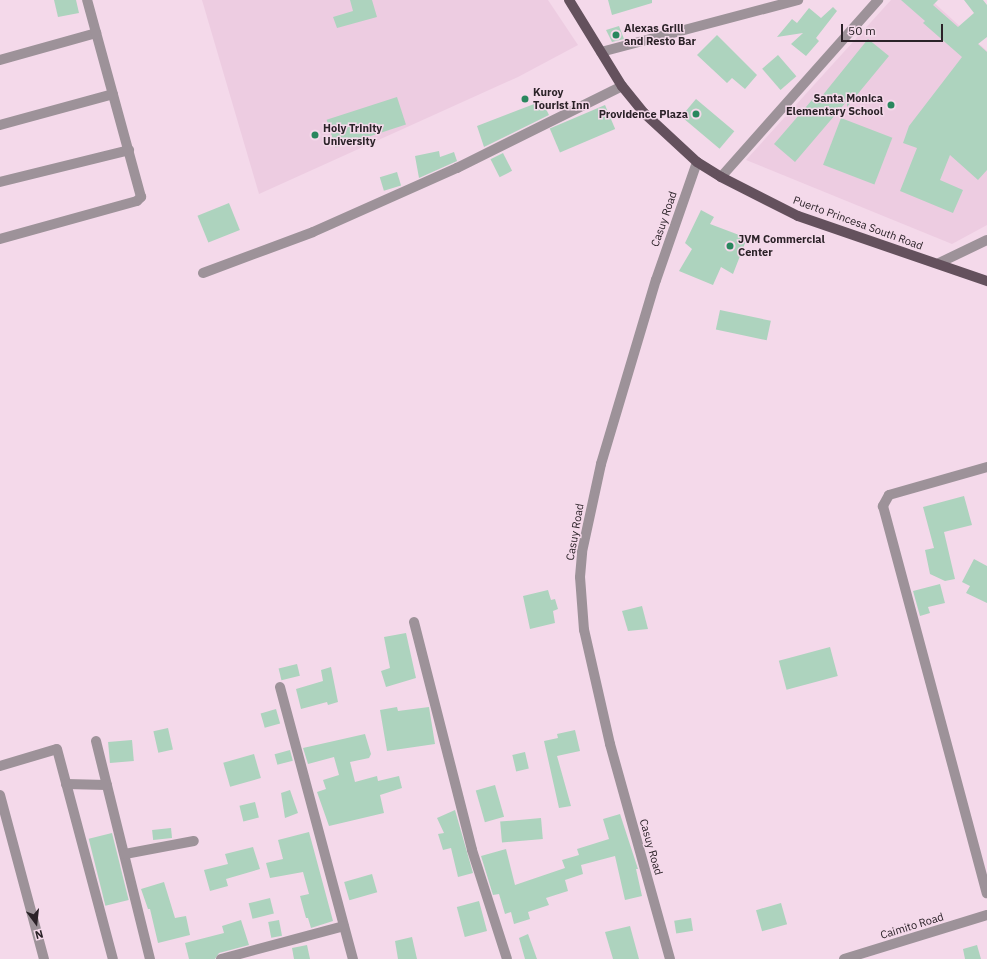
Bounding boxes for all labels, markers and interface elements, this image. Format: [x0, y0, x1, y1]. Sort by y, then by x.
scale bar [843, 16, 945, 42]
place label: Alexas Grill and Resto Bar [624, 22, 696, 48]
text: 50 m [848, 23, 876, 38]
marker: Alexas Grill and Resto Bar [611, 30, 621, 40]
place label: Kuroy Tourist Inn [533, 86, 589, 112]
place label: Santa Monica Elementary School [786, 92, 883, 118]
marker: Kuroy Tourist Inn [520, 94, 530, 104]
marker: Santa Monica Elementary School [886, 100, 896, 110]
place label: Providence Plaza [599, 107, 688, 121]
marker: Providence Plaza [691, 109, 701, 119]
place label: Holy Trinity University [323, 122, 382, 148]
marker: Holy Trinity University [310, 130, 320, 140]
street label: Casuy Road [648, 190, 680, 248]
street label: Puerto Princesa South Road [791, 193, 925, 253]
place label: JVM Commercial Center [738, 233, 825, 259]
marker: JVM Commercial Center [725, 241, 735, 251]
street label: Casuy Road [563, 502, 587, 562]
street label: Casuy Road [637, 817, 665, 877]
north arrow [16, 903, 56, 943]
street label: Caimito Road [879, 910, 945, 942]
text: N [33, 927, 45, 942]

